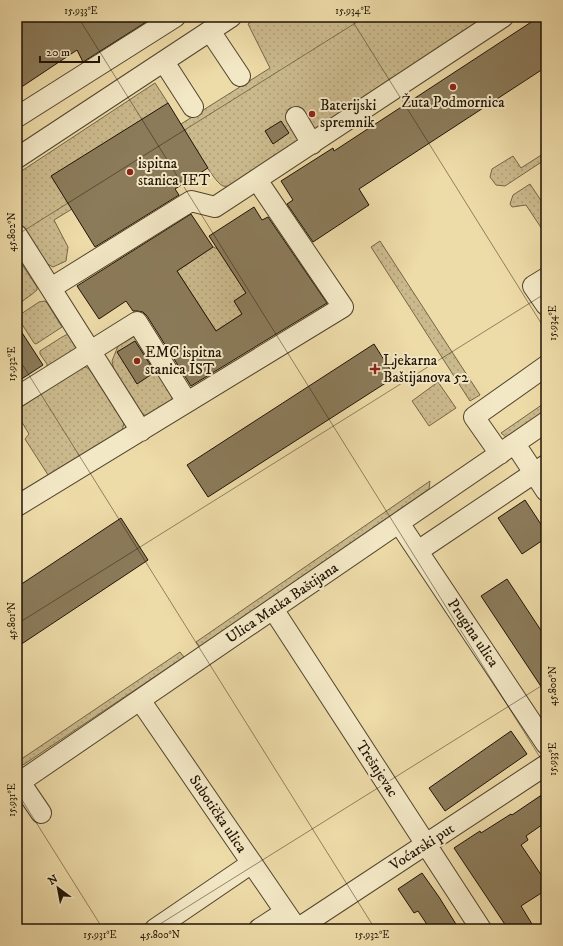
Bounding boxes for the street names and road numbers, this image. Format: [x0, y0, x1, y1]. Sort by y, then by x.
street label: Ulica Matka Baštijana [222, 558, 342, 648]
street label: Prugina ulica [443, 595, 503, 671]
street label: Trešnjevac [352, 737, 403, 801]
street label: Subotička ulica [185, 771, 251, 857]
street label: Voćarski put [385, 819, 458, 876]

